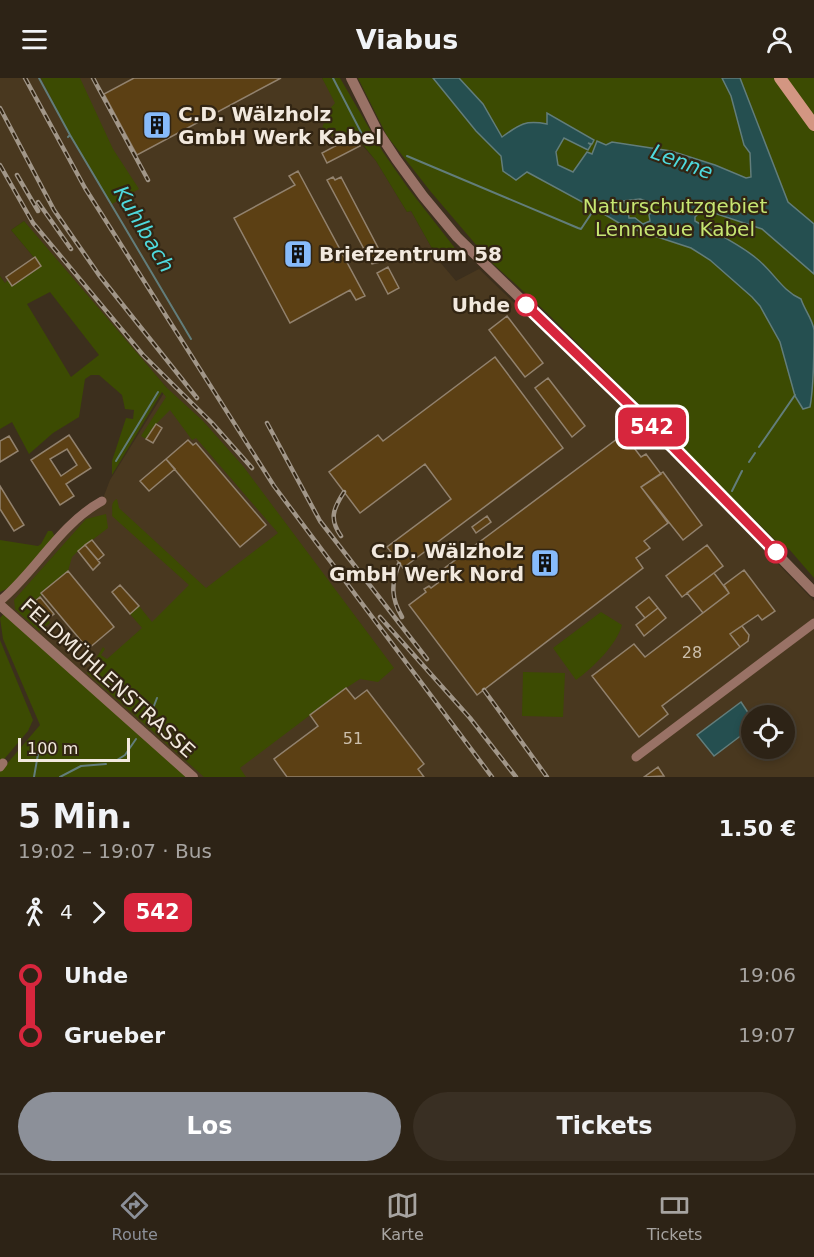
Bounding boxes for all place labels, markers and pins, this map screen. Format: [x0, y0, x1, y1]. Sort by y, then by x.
place label: C.D. Wälzholz GmbH Werk Kabel [178, 102, 382, 149]
building icon: C.D. Wälzholz GmbH Werk Kabel [141, 109, 173, 141]
building icon: Briefzentrum 58 [282, 238, 314, 270]
place label: Briefzentrum 58 [319, 242, 502, 266]
place label: Uhde [452, 293, 510, 317]
marker: Uhde [515, 294, 537, 316]
place label: C.D. Wälzholz GmbH Werk Nord [329, 539, 524, 586]
unlabelled marker [765, 541, 787, 563]
building icon: C.D. Wälzholz GmbH Werk Nord [529, 547, 561, 579]

